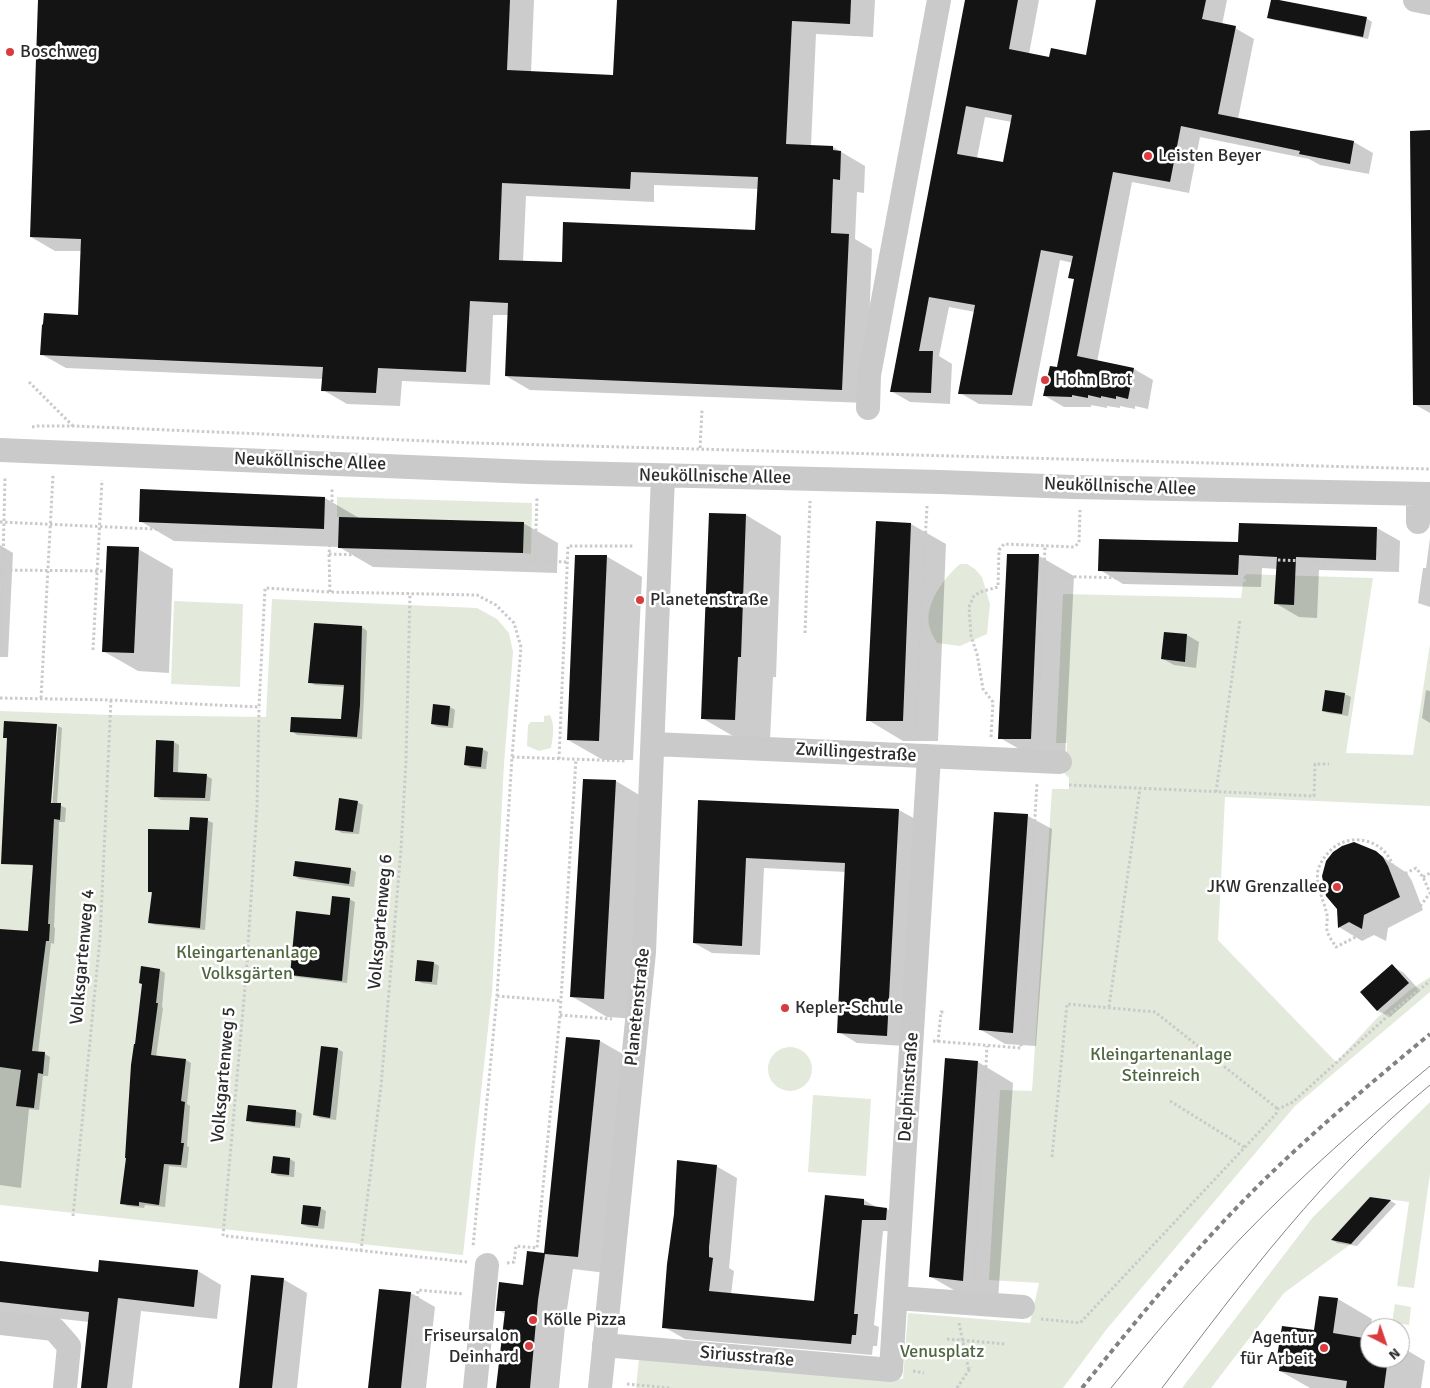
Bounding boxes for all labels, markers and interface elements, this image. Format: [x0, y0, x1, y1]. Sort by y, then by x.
place label: Boschweg [20, 41, 97, 63]
marker: Boschweg [4, 46, 16, 58]
place label: Leisten Beyer [1158, 145, 1261, 167]
marker: Leisten Beyer [1142, 150, 1154, 162]
place label: Hohn Brot [1055, 369, 1132, 391]
marker: Hohn Brot [1039, 374, 1051, 386]
street label: Neuköllnische Allee [233, 449, 387, 475]
street label: Neuköllnische Allee [639, 465, 791, 489]
street label: Neuköllnische Allee [1043, 474, 1197, 500]
place label: Planetenstraße [650, 589, 769, 611]
marker: Planetenstraße [634, 594, 646, 606]
street label: Zwillingestraße [795, 739, 917, 767]
street label: Volksgartenweg 6 [364, 853, 398, 991]
place label: JKW Grenzallee [1207, 876, 1327, 898]
marker: JKW Grenzallee [1331, 881, 1343, 893]
street label: Volksgartenweg 4 [66, 888, 100, 1026]
park label: Kleingartenanlage Volksgärten [176, 942, 318, 984]
street label: Planetenstraße [621, 947, 655, 1067]
place label: Kepler-Schule [795, 997, 903, 1019]
marker: Kepler-Schule [779, 1002, 791, 1014]
street label: Volksgartenweg 5 [207, 1006, 241, 1144]
street label: Delphinstraße [894, 1031, 924, 1143]
park label: Kleingartenanlage Steinreich [1090, 1044, 1232, 1086]
place label: Kölle Pizza [543, 1309, 626, 1331]
marker: Kölle Pizza [527, 1314, 539, 1326]
north arrow [1360, 1318, 1410, 1368]
place label: Friseursalon Deinhard [424, 1325, 519, 1368]
place label: Agentur für Arbeit [1240, 1327, 1314, 1370]
marker: Friseursalon Deinhard [523, 1340, 535, 1352]
park label: Venusplatz [900, 1341, 984, 1363]
street label: Siriusstraße [699, 1342, 795, 1372]
marker: Agentur für Arbeit [1318, 1342, 1330, 1354]
text: N [1385, 1344, 1404, 1364]

